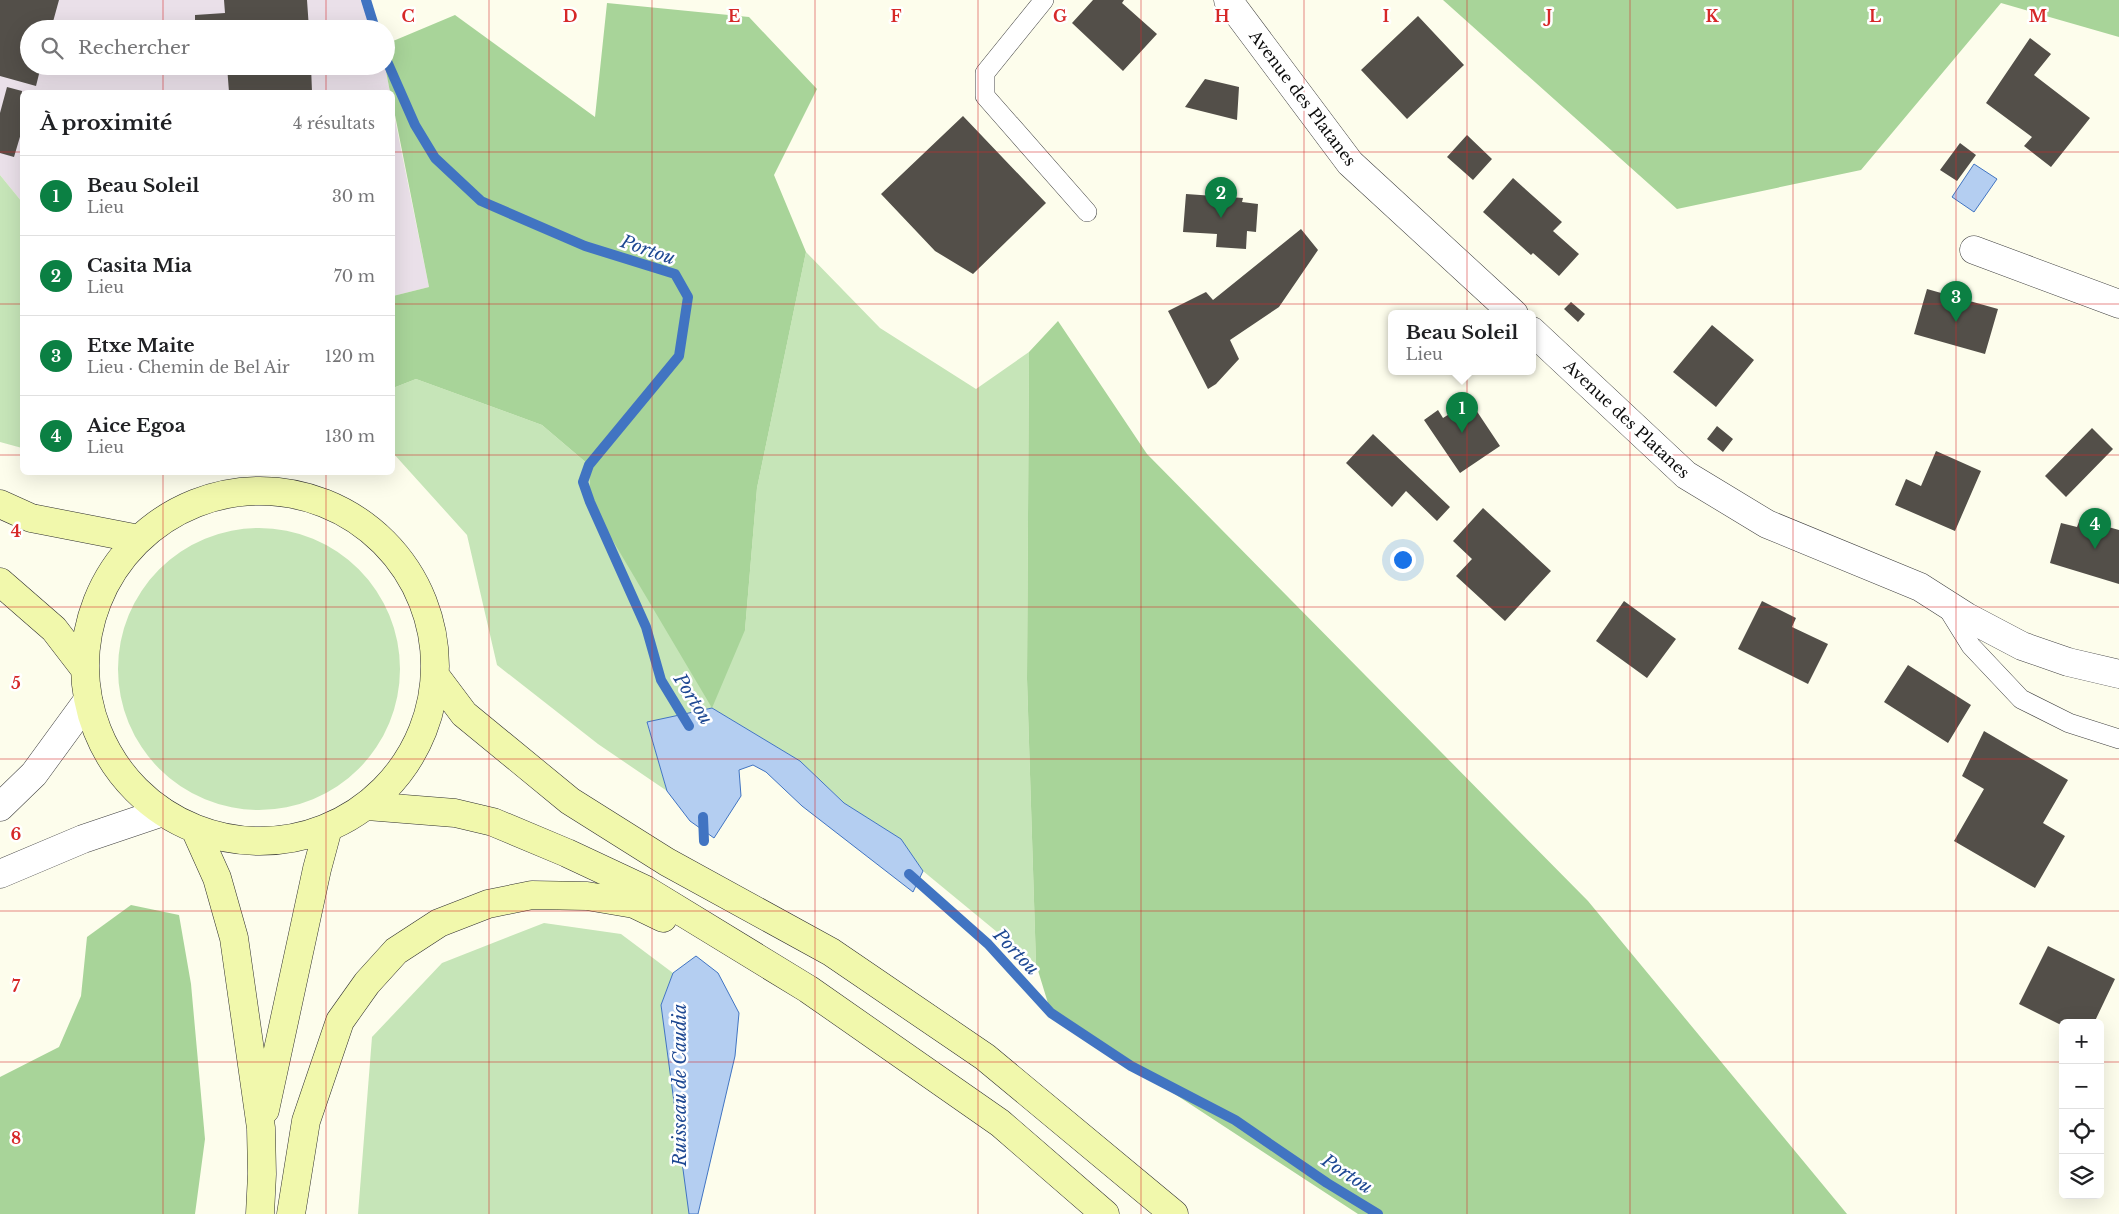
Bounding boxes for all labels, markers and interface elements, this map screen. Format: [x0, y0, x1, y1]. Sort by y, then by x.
text: C [401, 6, 415, 26]
text: D [563, 6, 577, 26]
text: E [728, 6, 740, 26]
text: F [890, 6, 902, 26]
text: G [1053, 6, 1067, 26]
text: H [1214, 6, 1230, 26]
text: I [1383, 6, 1390, 26]
text: J [1543, 6, 1552, 26]
text: K [1705, 6, 1719, 26]
text: L [1869, 6, 1881, 26]
text: M [2029, 6, 2047, 26]
search box [20, 20, 395, 75]
street label: Avenue des Platanes [1245, 25, 1361, 170]
icon: search [38, 34, 66, 62]
text: Rechercher [78, 36, 190, 59]
text: À proximité [40, 110, 172, 136]
text: 4 résultats [293, 113, 375, 133]
text: Beau Soleil [87, 174, 199, 197]
pin: 2 [1205, 177, 1237, 218]
text: 1 [53, 186, 59, 206]
text: 30 m [332, 186, 375, 206]
text: Lieu [87, 197, 124, 217]
water label: Portou [617, 230, 678, 270]
text: Casita Mia [87, 254, 192, 277]
text: 2 [51, 266, 61, 286]
text: 70 m [334, 266, 375, 286]
text: Lieu [87, 277, 124, 297]
pin: 3 [1940, 281, 1972, 322]
popup [1388, 310, 1536, 375]
text: Beau Soleil [1406, 321, 1518, 344]
text: Etxe Maite [87, 334, 195, 357]
text: Lieu [1406, 344, 1443, 364]
text: 3 [51, 346, 61, 366]
text: 120 m [325, 346, 375, 366]
street label: Avenue des Platanes [1559, 355, 1694, 483]
text: Lieu · Chemin de Bel Air [87, 357, 290, 377]
pin: 1 [1446, 392, 1478, 433]
text: Aice Egoa [87, 414, 186, 437]
text: 4 [51, 426, 61, 446]
text: 130 m [325, 426, 375, 446]
text: Lieu [87, 437, 124, 457]
pin: 4 [2079, 508, 2111, 549]
text: 4 [11, 521, 21, 541]
your location [1390, 547, 1416, 573]
water label: Portou [668, 669, 717, 729]
text: 5 [11, 673, 21, 693]
text: 6 [11, 824, 22, 844]
water label: Portou [988, 923, 1044, 980]
text: 7 [12, 976, 21, 996]
water label: Ruisseau de Caudia [669, 1004, 691, 1167]
map controls [2059, 1019, 2104, 1199]
button: + [2059, 1019, 2104, 1064]
button: − [2059, 1064, 2104, 1109]
button: locate [2059, 1109, 2104, 1154]
text: 8 [11, 1128, 21, 1148]
water label: Portou [1317, 1149, 1377, 1199]
button: layers [2059, 1154, 2104, 1199]

